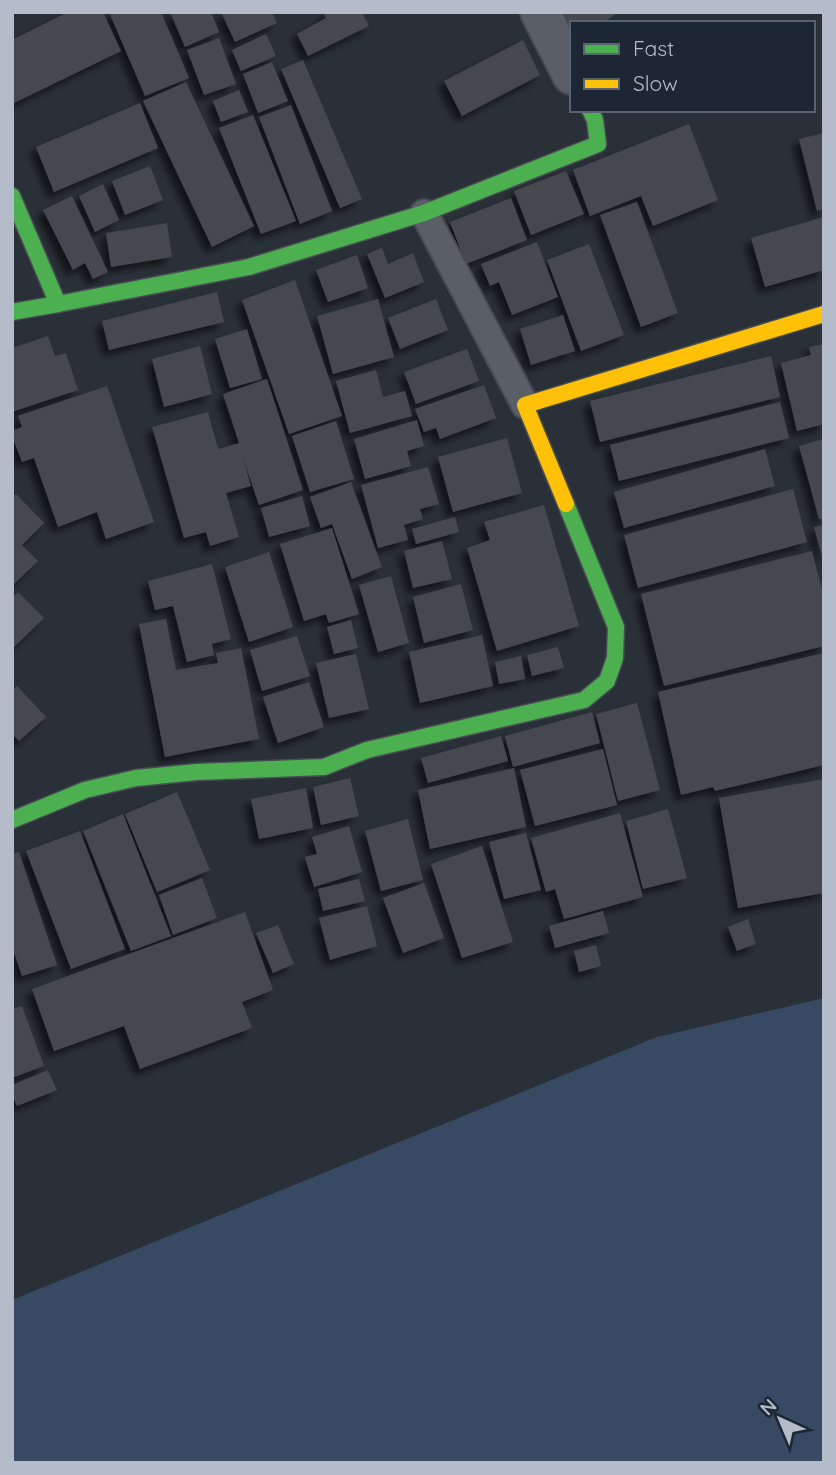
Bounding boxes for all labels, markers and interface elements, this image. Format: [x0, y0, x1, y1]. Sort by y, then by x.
legend [570, 21, 815, 112]
text: Fast [633, 35, 674, 61]
text: Slow [633, 70, 678, 96]
north arrow [745, 1384, 815, 1454]
text: N [755, 1393, 782, 1420]

